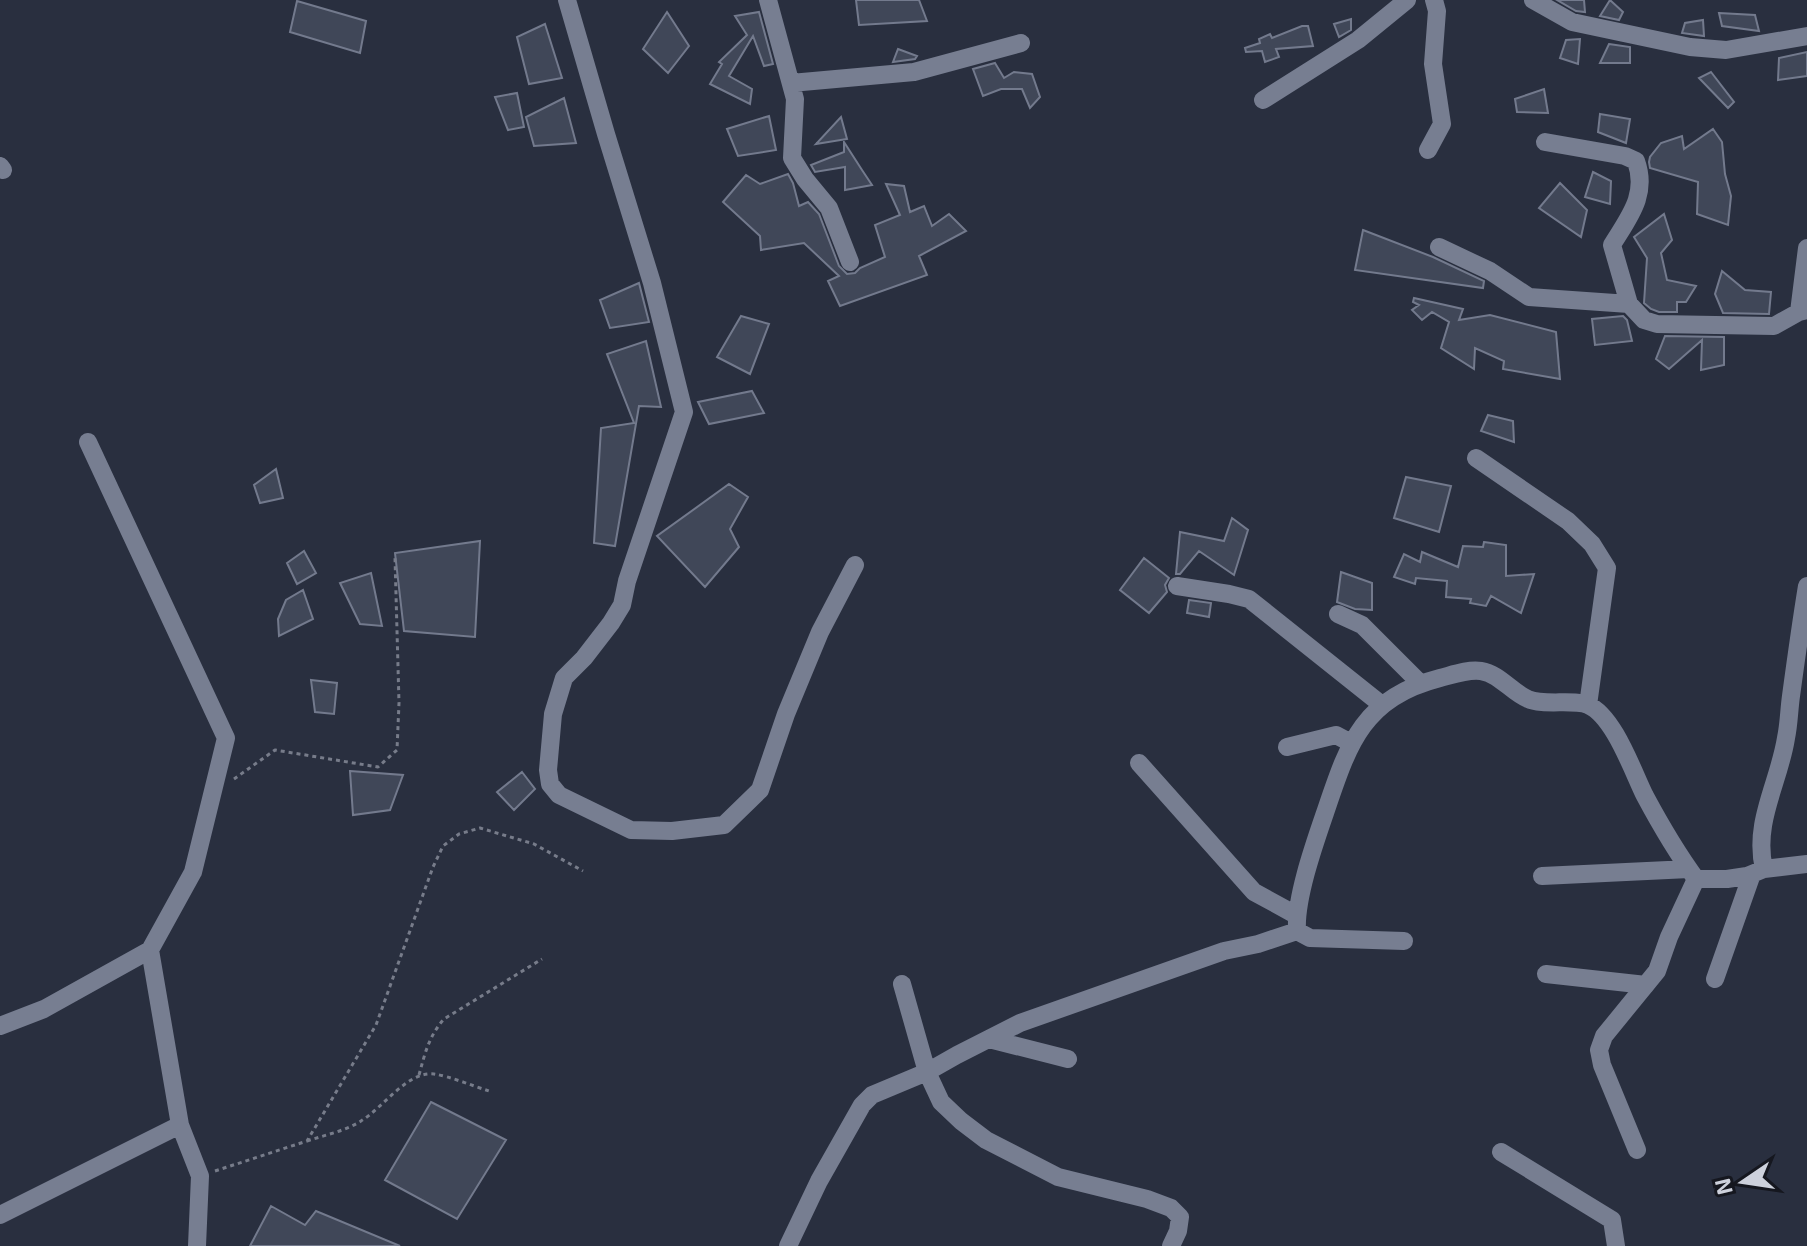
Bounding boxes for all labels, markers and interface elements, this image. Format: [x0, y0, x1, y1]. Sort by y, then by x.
north arrow [1703, 1142, 1783, 1222]
text: N [1708, 1176, 1737, 1197]

